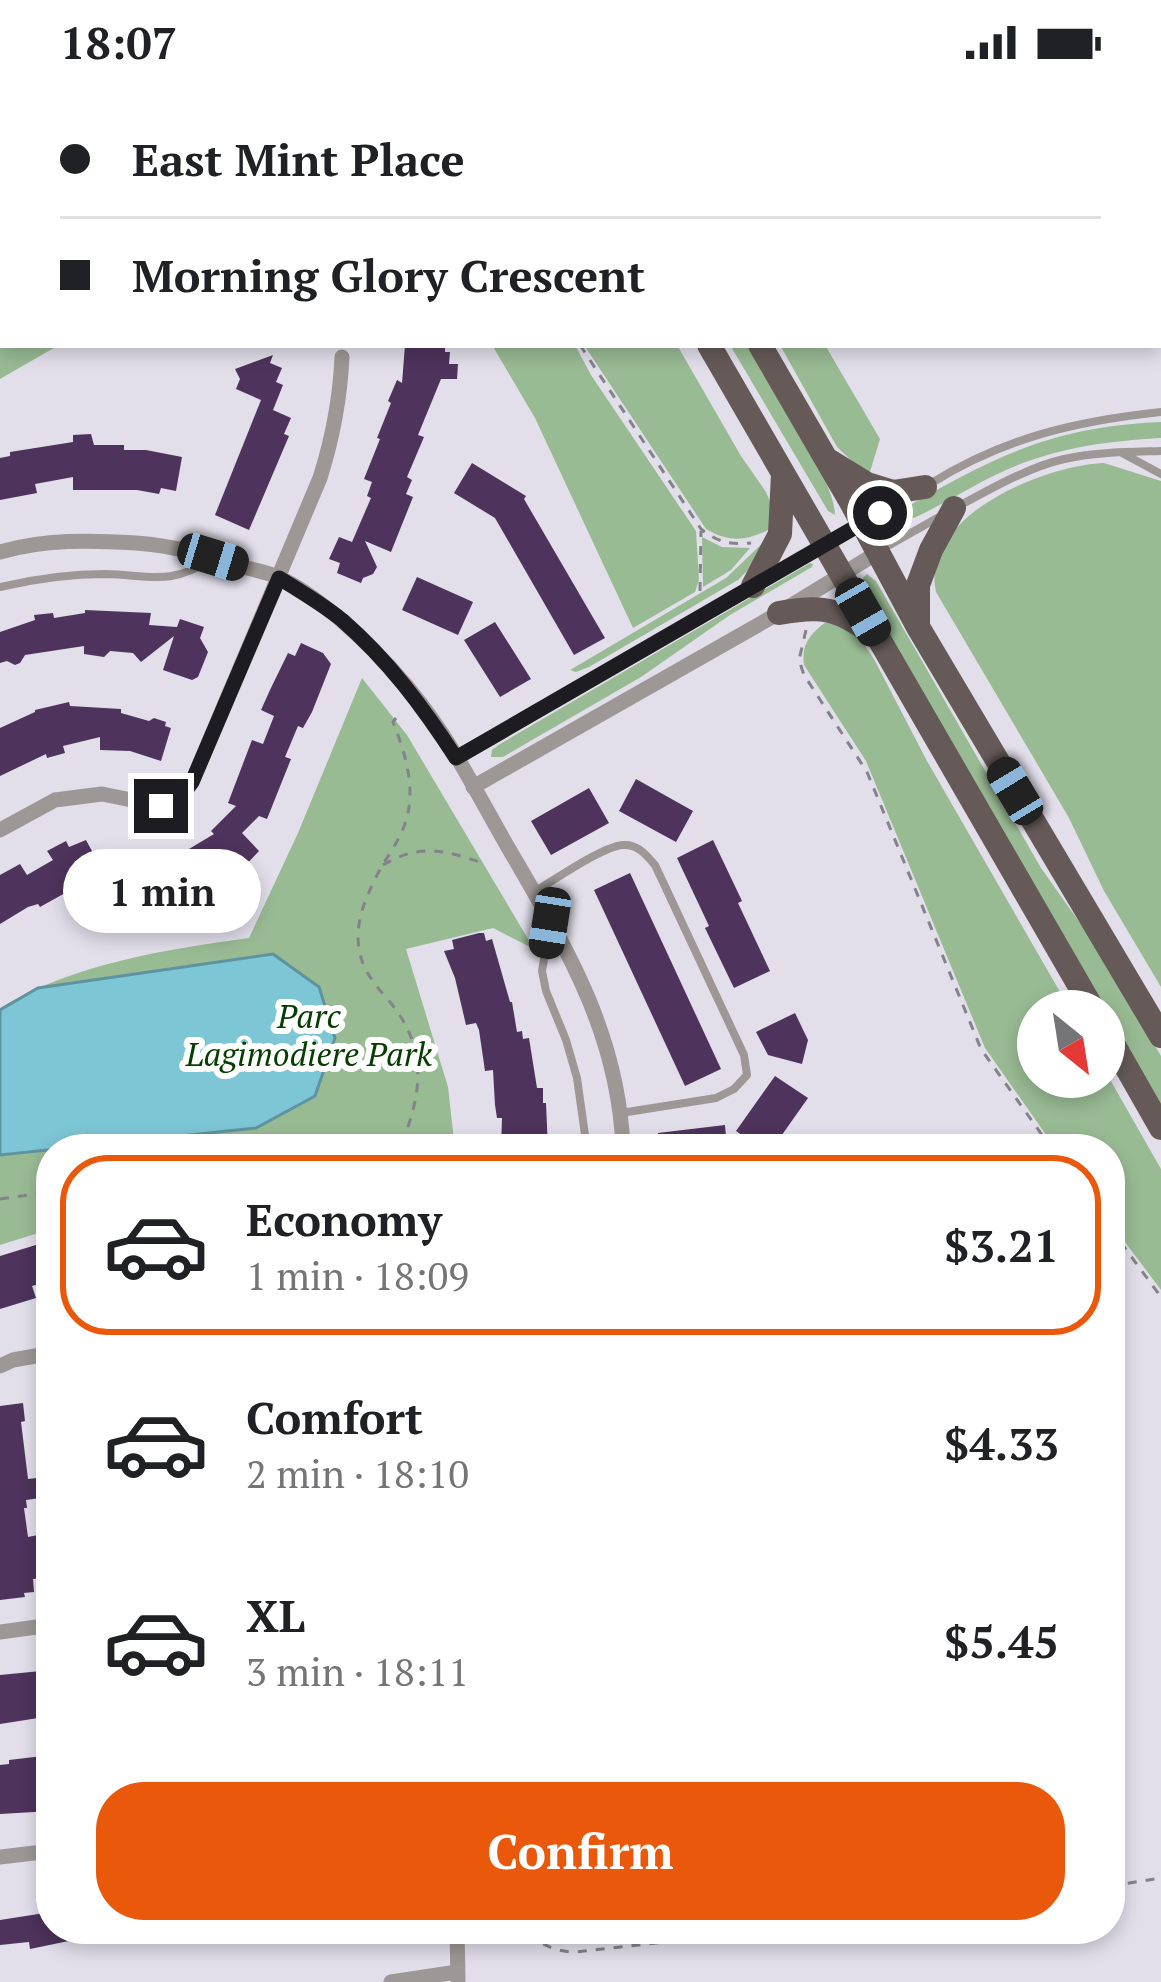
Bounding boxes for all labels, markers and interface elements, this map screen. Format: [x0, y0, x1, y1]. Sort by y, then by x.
text: 18:07 [60, 12, 177, 72]
text: East Mint Place [132, 129, 465, 189]
text: Morning Glory Crescent [132, 245, 645, 305]
route start [853, 486, 907, 540]
car [173, 529, 253, 585]
car [829, 572, 897, 652]
car [981, 751, 1049, 831]
route end [134, 779, 188, 833]
callout: 1 min [62, 848, 260, 932]
text: 1 min [109, 865, 215, 917]
car [527, 885, 573, 961]
north arrow [1017, 990, 1125, 1098]
map controls [1017, 990, 1125, 1098]
park label: Parc Lagimodiere Park [185, 994, 432, 1075]
text: Economy [246, 1189, 442, 1249]
icon: car [102, 1191, 210, 1299]
text: $3.21 [944, 1215, 1059, 1275]
text: 1 min · 18:09 [246, 1249, 469, 1301]
text: Comfort [246, 1387, 423, 1447]
icon: car [102, 1389, 210, 1497]
text: $4.33 [944, 1413, 1059, 1473]
text: 2 min · 18:10 [246, 1447, 469, 1499]
text: XL [246, 1585, 305, 1645]
icon: car [102, 1587, 210, 1695]
text: $5.45 [944, 1611, 1059, 1671]
text: 3 min · 18:11 [246, 1645, 469, 1697]
button: Confirm [96, 1782, 1065, 1920]

